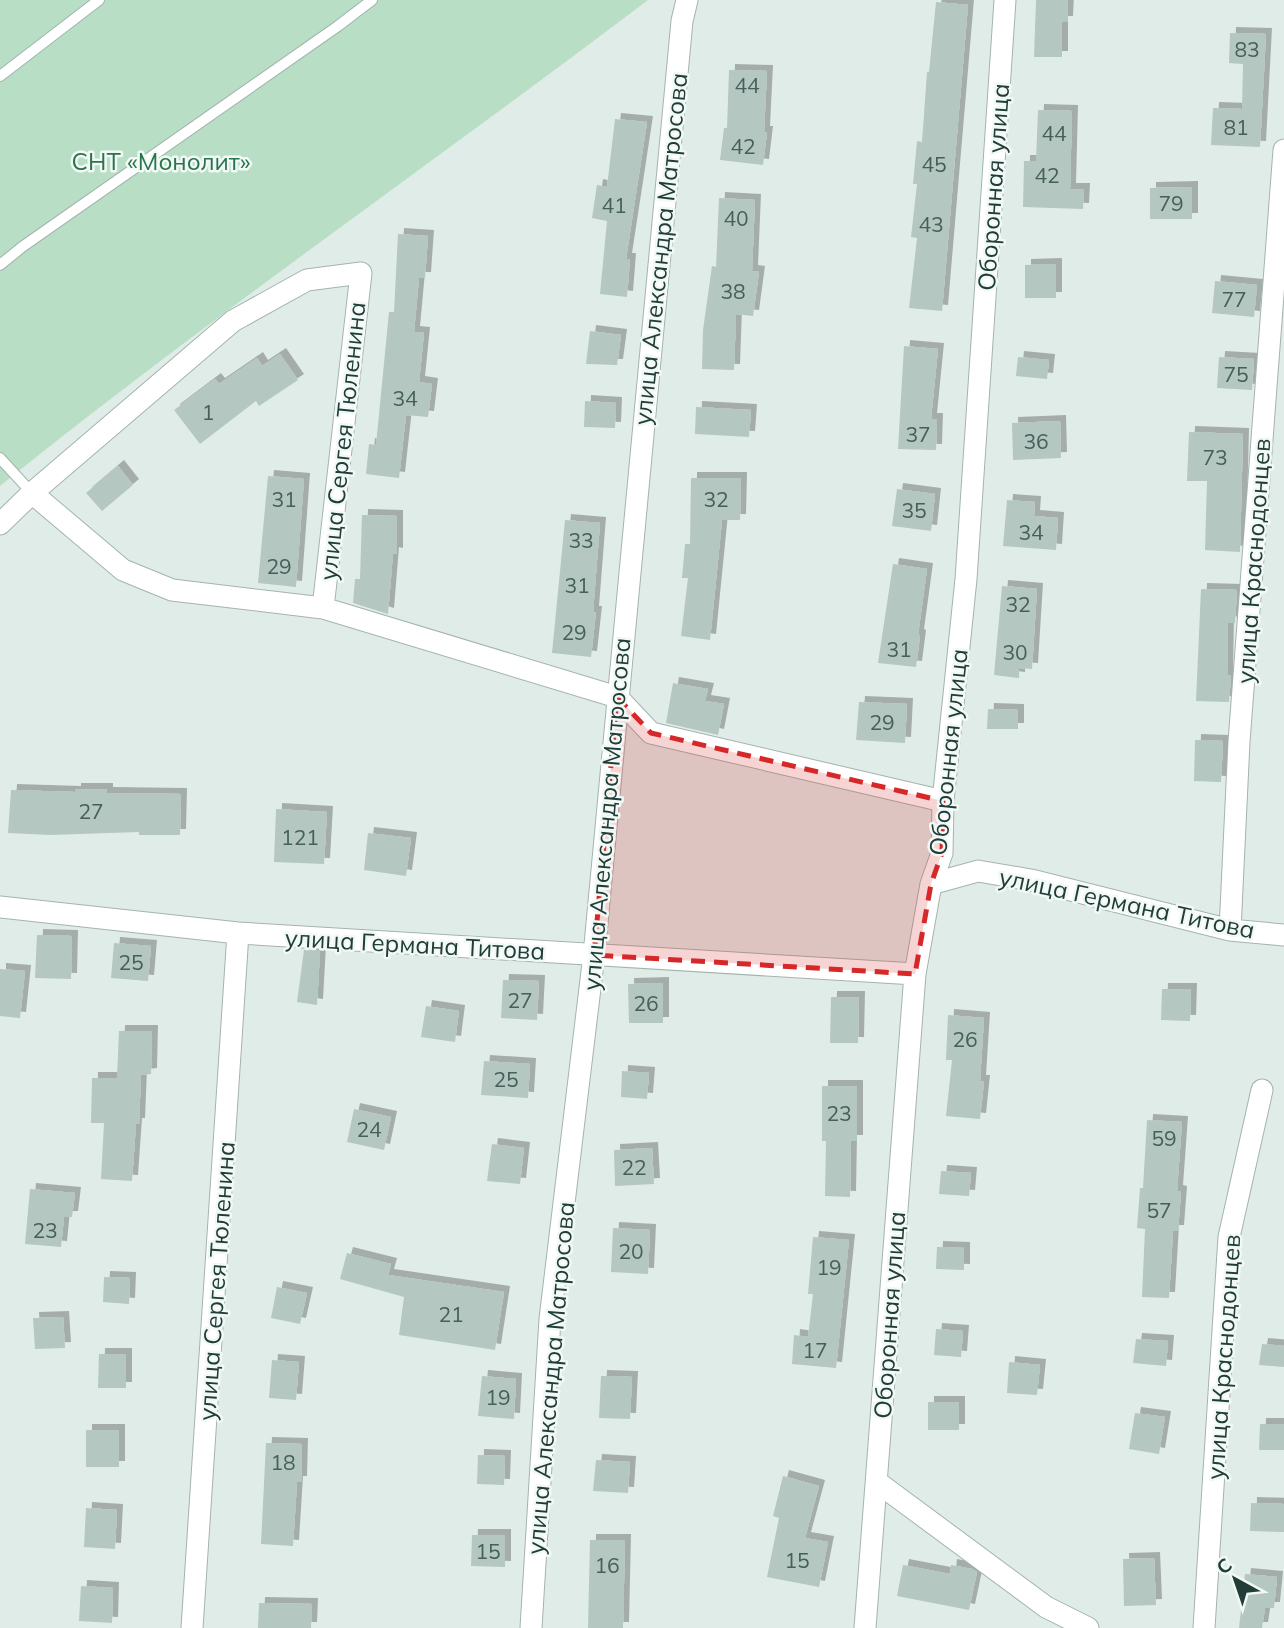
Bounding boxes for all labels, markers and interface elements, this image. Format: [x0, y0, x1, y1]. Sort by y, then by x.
house number: 83 [1234, 36, 1260, 62]
street label: улица Александра Матросова [627, 71, 693, 427]
house number: 44 [734, 72, 760, 98]
street label: Оборонная улица [971, 82, 1015, 292]
house number: 81 [1223, 114, 1249, 140]
house number: 44 [1041, 120, 1067, 146]
house number: 42 [730, 133, 756, 159]
park label: СНТ «Монолит» [72, 146, 251, 176]
house number: 45 [921, 151, 947, 177]
house number: 42 [1034, 162, 1060, 188]
house number: 79 [1158, 190, 1184, 216]
house number: 41 [601, 192, 627, 218]
house number: 40 [723, 205, 749, 231]
house number: 43 [918, 211, 944, 237]
house number: 38 [720, 278, 746, 304]
house number: 77 [1221, 286, 1247, 312]
street label: улица Сергея Тюленина [312, 300, 372, 582]
house number: 75 [1223, 361, 1249, 387]
house number: 34 [392, 385, 418, 411]
house number: 1 [202, 399, 214, 425]
house number: 37 [905, 421, 931, 447]
house number: 36 [1023, 428, 1049, 454]
street label: улица Краснодонцев [1229, 437, 1277, 685]
house number: 73 [1202, 444, 1228, 470]
house number: 31 [271, 486, 297, 512]
house number: 32 [703, 486, 729, 512]
house number: 35 [901, 497, 927, 523]
house number: 34 [1018, 519, 1044, 545]
house number: 33 [568, 527, 594, 553]
house number: 29 [266, 553, 292, 579]
house number: 31 [564, 572, 590, 598]
house number: 32 [1005, 591, 1031, 617]
house number: 29 [561, 619, 587, 645]
street label: улица Александра Матросова [576, 636, 636, 992]
house number: 31 [886, 636, 912, 662]
house number: 30 [1002, 639, 1028, 665]
street label: Оборонная улица [922, 647, 974, 857]
house number: 29 [869, 709, 895, 735]
house number: 27 [78, 798, 104, 824]
house number: 121 [281, 824, 319, 850]
street label: улица Германа Титова [997, 861, 1257, 945]
street label: улица Германа Титова [284, 922, 546, 966]
house number: 25 [118, 949, 144, 975]
house number: 27 [507, 987, 533, 1013]
house number: 26 [633, 990, 659, 1016]
house number: 26 [952, 1026, 978, 1052]
house number: 25 [493, 1066, 519, 1092]
house number: 23 [826, 1100, 852, 1126]
house number: 24 [356, 1116, 382, 1142]
house number: 59 [1151, 1125, 1177, 1151]
street label: улица Сергея Тюленина [191, 1140, 241, 1422]
house number: 22 [621, 1154, 647, 1180]
house number: 57 [1146, 1197, 1172, 1223]
street label: улица Александра Матросова [520, 1200, 580, 1556]
street label: Оборонная улица [867, 1210, 911, 1420]
house number: 23 [32, 1217, 58, 1243]
street label: улица Краснодонцев [1199, 1233, 1247, 1481]
house number: 20 [618, 1238, 644, 1264]
house number: 19 [816, 1254, 842, 1280]
house number: 21 [438, 1301, 464, 1327]
house number: 17 [802, 1337, 828, 1363]
house number: 19 [485, 1384, 511, 1410]
house number: 18 [270, 1449, 296, 1475]
house number: 15 [475, 1538, 501, 1564]
north arrow [1200, 1544, 1270, 1614]
house number: 15 [784, 1547, 810, 1573]
house number: 16 [594, 1552, 620, 1578]
text: С [1211, 1553, 1237, 1579]

